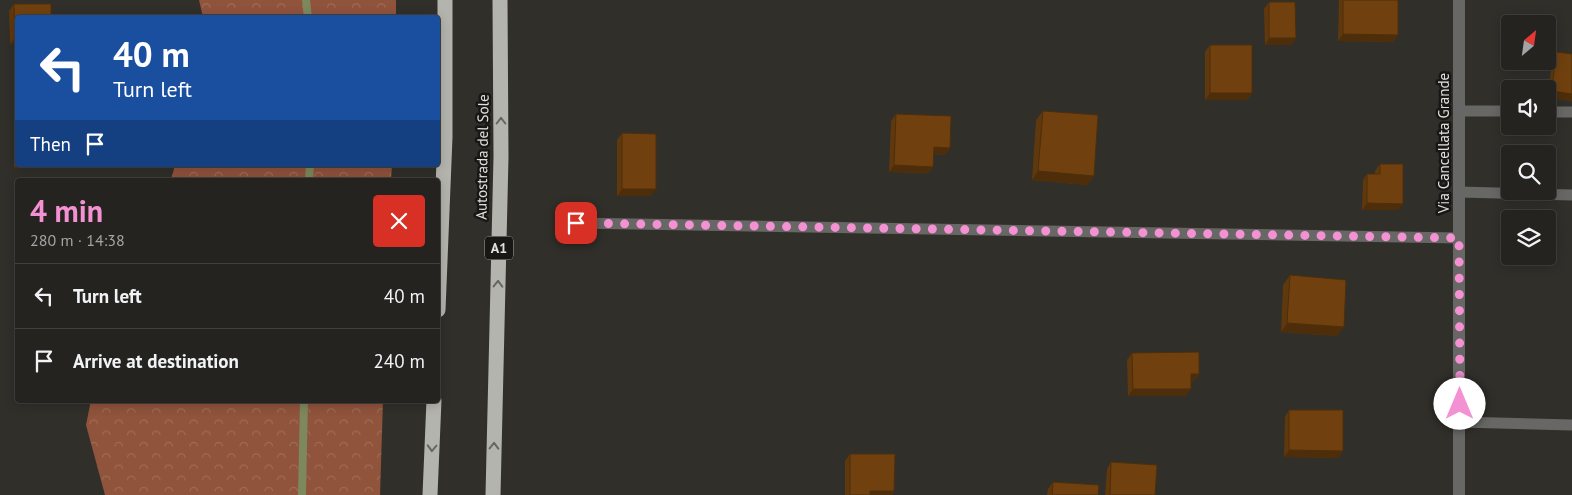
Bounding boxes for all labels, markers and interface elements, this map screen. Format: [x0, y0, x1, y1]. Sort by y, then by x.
north arrow [1501, 15, 1556, 70]
map controls [1501, 15, 1556, 265]
text: 40 m [113, 31, 190, 77]
icon: left [30, 35, 95, 100]
street label: Via Cancellata Grande [1434, 73, 1453, 214]
text: Turn left [113, 75, 192, 103]
button: sound [1501, 80, 1556, 135]
street label: Autostrada del Sole [471, 94, 493, 220]
one-way arrow [496, 117, 506, 125]
icon: arrive [81, 130, 109, 158]
text: Then [30, 132, 71, 156]
button: search [1501, 145, 1556, 200]
text: 4 min [30, 191, 103, 230]
button: close [373, 195, 425, 247]
pin [555, 202, 597, 244]
icon: arrive [562, 209, 590, 237]
button: layers [1501, 210, 1556, 265]
text: 280 m · 14:38 [30, 230, 125, 250]
road number: A1 [485, 237, 513, 260]
one-way arrow [493, 280, 503, 288]
icon: left [30, 282, 58, 310]
text: Turn left [73, 284, 142, 308]
text: 40 m [384, 284, 425, 308]
icon: arrive [30, 347, 58, 375]
text: Arrive at destination [73, 349, 239, 373]
text: 240 m [373, 349, 425, 373]
position arrow [1433, 377, 1485, 429]
one-way arrow [489, 442, 499, 450]
one-way arrow [426, 444, 437, 452]

